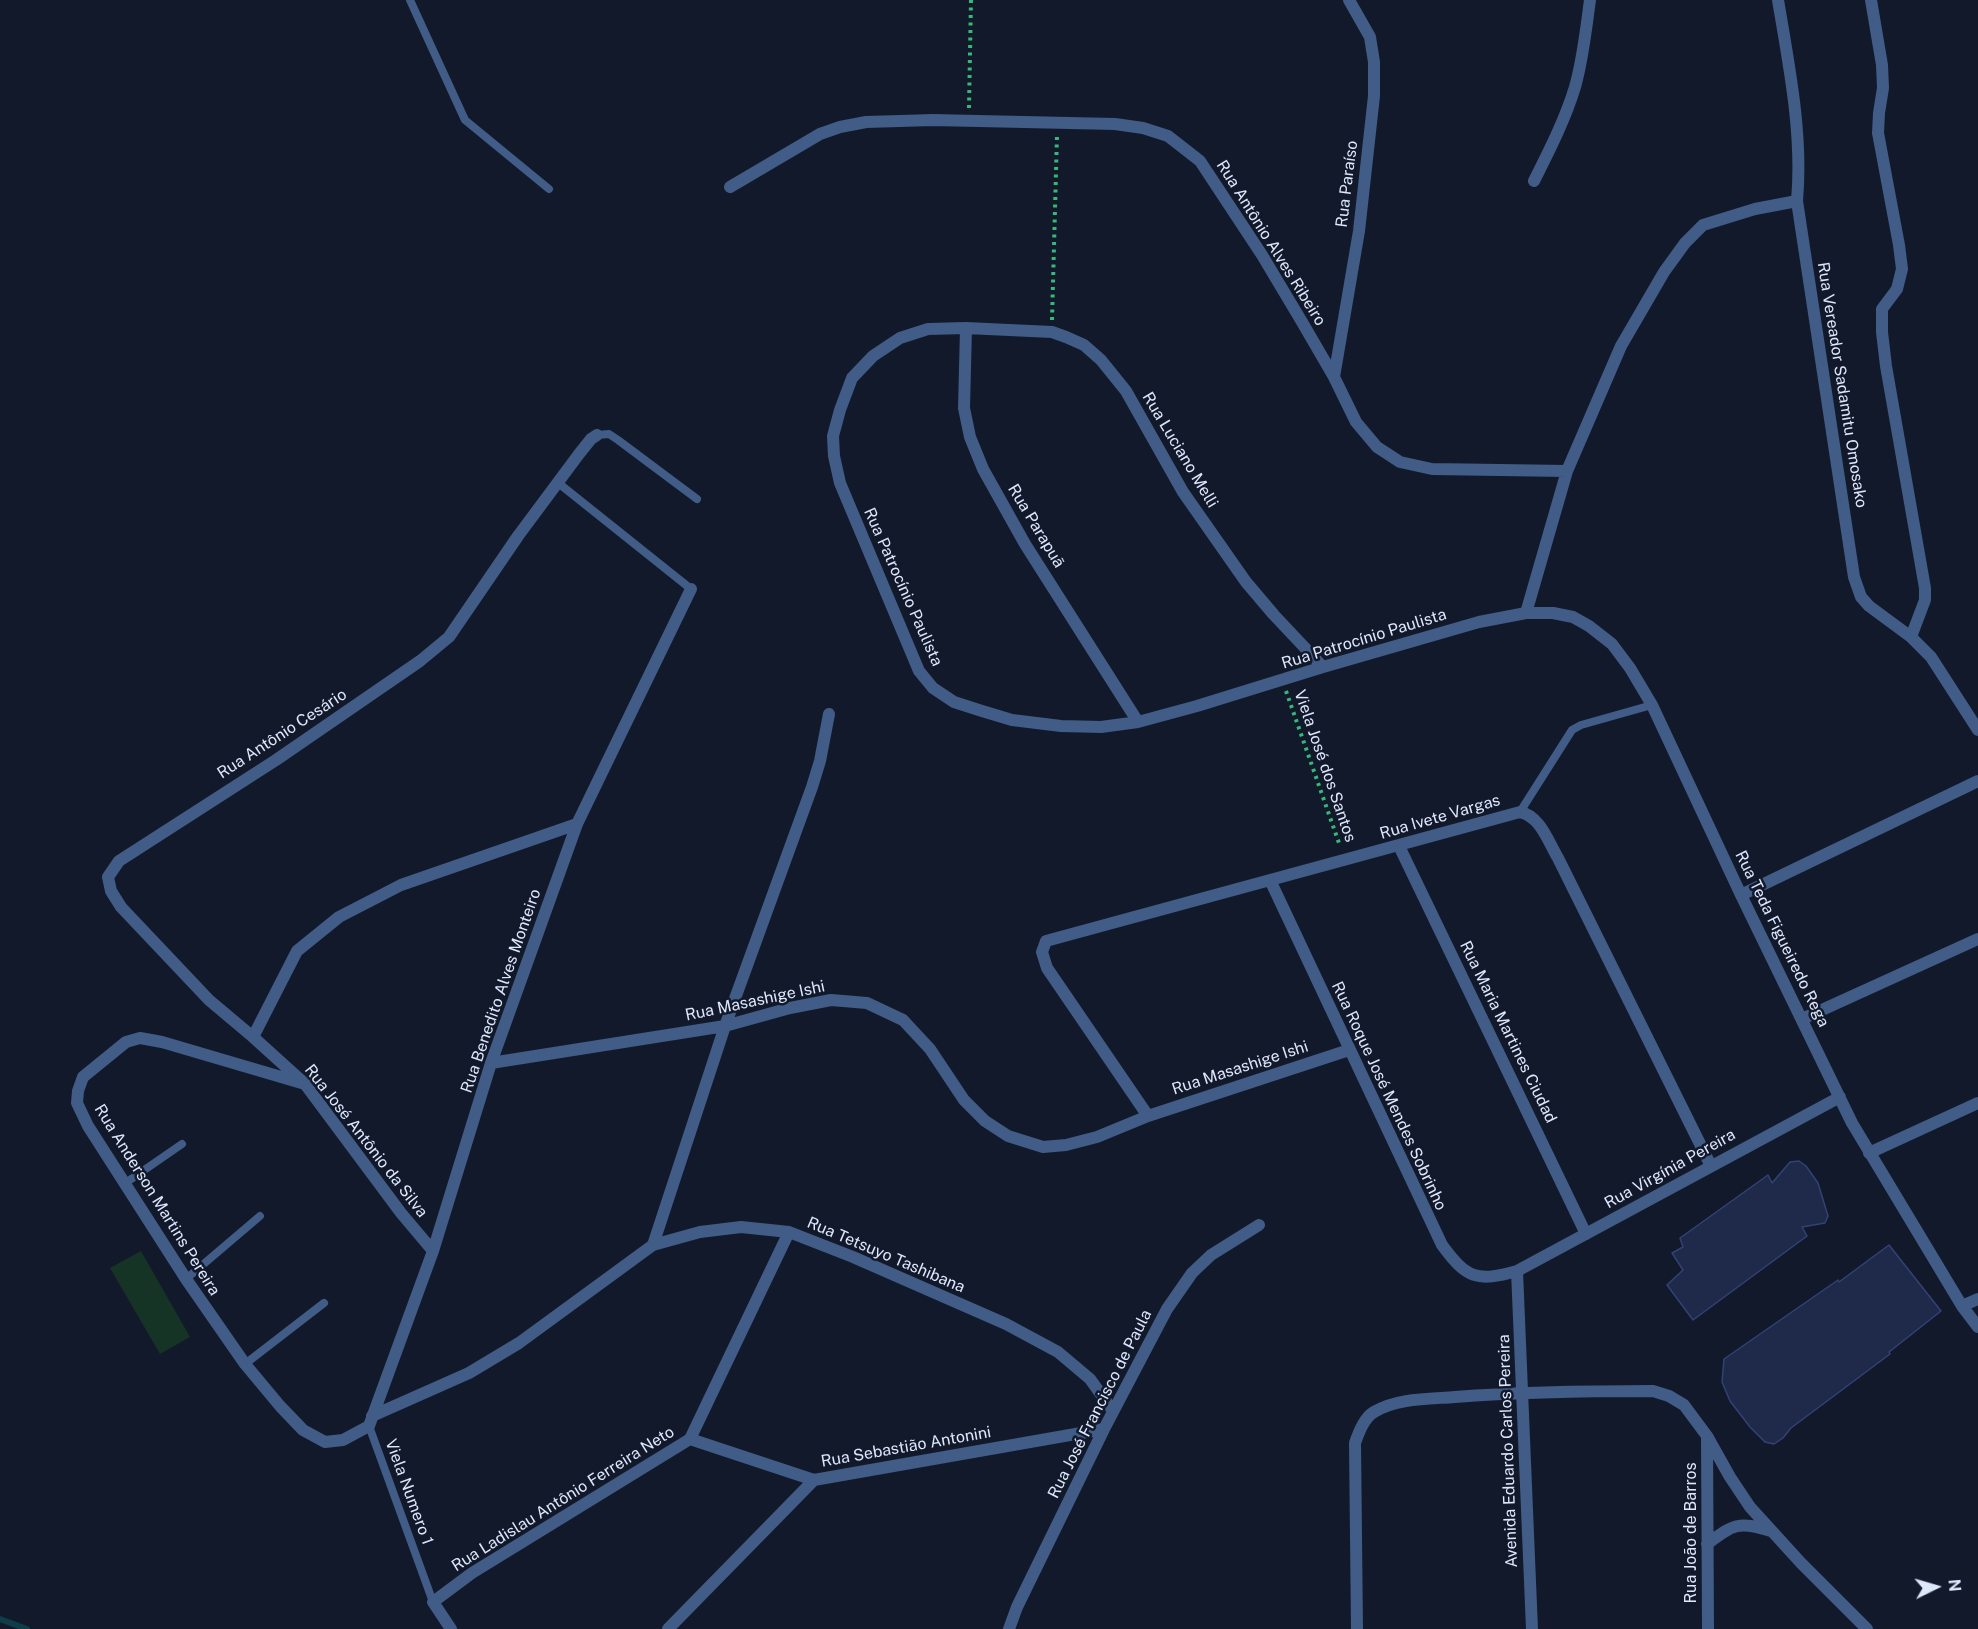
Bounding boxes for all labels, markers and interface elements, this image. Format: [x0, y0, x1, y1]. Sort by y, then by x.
street label: Rua Paraíso [1332, 139, 1362, 229]
street label: Rua Antônio Alves Ribeiro [1212, 157, 1330, 329]
street label: Rua Vereador Sadamitu Omosako [1813, 261, 1871, 509]
street label: Rua Luciano Melli [1138, 389, 1222, 511]
street label: Rua Parapuã [1004, 481, 1068, 571]
street label: Rua Patrocínio Paulista [859, 505, 947, 669]
street label: Rua Patrocínio Paulista [1279, 605, 1449, 673]
street label: Rua Antônio Cesário [214, 685, 350, 783]
street label: Viela José dos Santos [1290, 687, 1360, 845]
street label: Rua Ivete Vargas [1378, 791, 1502, 843]
street label: Rua Teda Figueiredo Rega [1731, 848, 1833, 1030]
street label: Rua Benedito Alves Monteiro [457, 886, 545, 1096]
street label: Rua Maria Martines Ciudad [1455, 938, 1561, 1126]
street label: Rua Masashige Ishi [683, 977, 827, 1025]
street label: Rua Roque José Mendes Sobrinho [1327, 978, 1451, 1214]
street label: Rua Masashige Ishi [1169, 1037, 1311, 1099]
street label: Rua José Antônio da Silva [300, 1061, 432, 1221]
street label: Rua Anderson Martins Pereira [90, 1101, 224, 1299]
street label: Rua Virgínia Pereira [1601, 1125, 1739, 1213]
street label: Rua Tetsuyo Tashibana [804, 1213, 968, 1297]
street label: Rua José Francisco de Paula [1044, 1306, 1156, 1502]
street label: Avenida Eduardo Carlos Pereira [1494, 1334, 1522, 1568]
street label: Rua Ladislau Antônio Ferreira Neto [448, 1422, 678, 1576]
street label: Rua Sebastião Antonini [819, 1423, 993, 1471]
street label: Viela Numero 1 [381, 1436, 437, 1548]
street label: Rua João de Barros [1681, 1462, 1701, 1604]
north arrow [1906, 1557, 1966, 1617]
text: N [1944, 1578, 1964, 1592]

